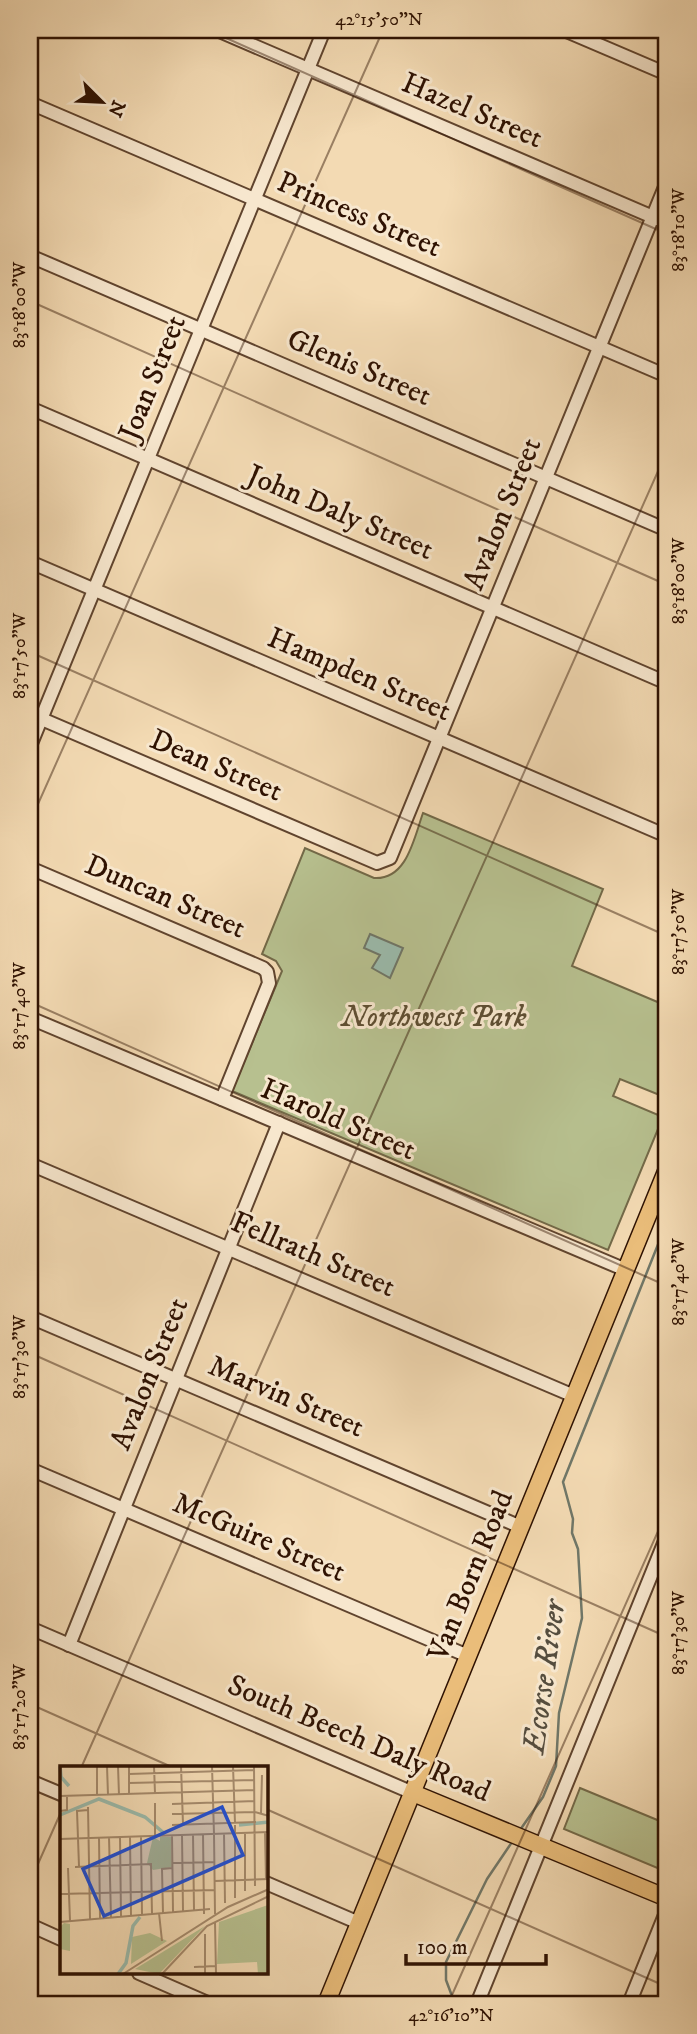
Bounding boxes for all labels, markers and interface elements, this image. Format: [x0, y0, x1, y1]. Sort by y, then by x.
text: 42°15'50"N [335, 9, 423, 31]
street label: Hazel Street [396, 65, 548, 157]
north arrow [66, 66, 136, 136]
text: N [102, 96, 130, 120]
street label: Princess Street [271, 164, 447, 266]
text: 83°18'10"W [668, 188, 690, 272]
text: 83°18'00"W [9, 261, 31, 348]
street label: Joan Street [110, 310, 195, 449]
street label: Glenis Street [281, 321, 437, 415]
street label: Avalon Street [456, 432, 550, 596]
street label: John Daly Street [238, 456, 439, 569]
text: 83°18'00"W [668, 537, 690, 624]
text: 83°17'50"W [9, 612, 31, 699]
street label: Hampden Street [262, 620, 456, 730]
street label: Dean Street [144, 722, 288, 810]
street label: Duncan Street [79, 847, 251, 947]
text: 83°17'50"W [668, 888, 690, 975]
text: 83°17'40"W [9, 962, 31, 1050]
park label: Northwest Park [339, 999, 527, 1036]
street label: Harold Street [255, 1071, 421, 1169]
street label: Fellrath Street [225, 1204, 401, 1306]
text: 83°17'40"W [668, 1238, 690, 1326]
street label: Avalon Street [103, 1292, 197, 1456]
text: 83°17'30"W [9, 1314, 31, 1399]
street label: Marvin Street [202, 1348, 370, 1446]
street label: McGuire Street [167, 1485, 351, 1591]
street label: Van Born Road [420, 1485, 522, 1668]
text: 83°17'30"W [668, 1590, 690, 1675]
water label: Ecorse River [514, 1595, 576, 1758]
text: 83°17'20"W [9, 1663, 31, 1750]
street label: South Beech Daly Road [222, 1667, 496, 1811]
inset map [60, 1766, 268, 1974]
scale bar [406, 1922, 546, 1966]
text: 100 m [417, 1935, 468, 1961]
text: 42°16'10"N [408, 2005, 494, 2027]

